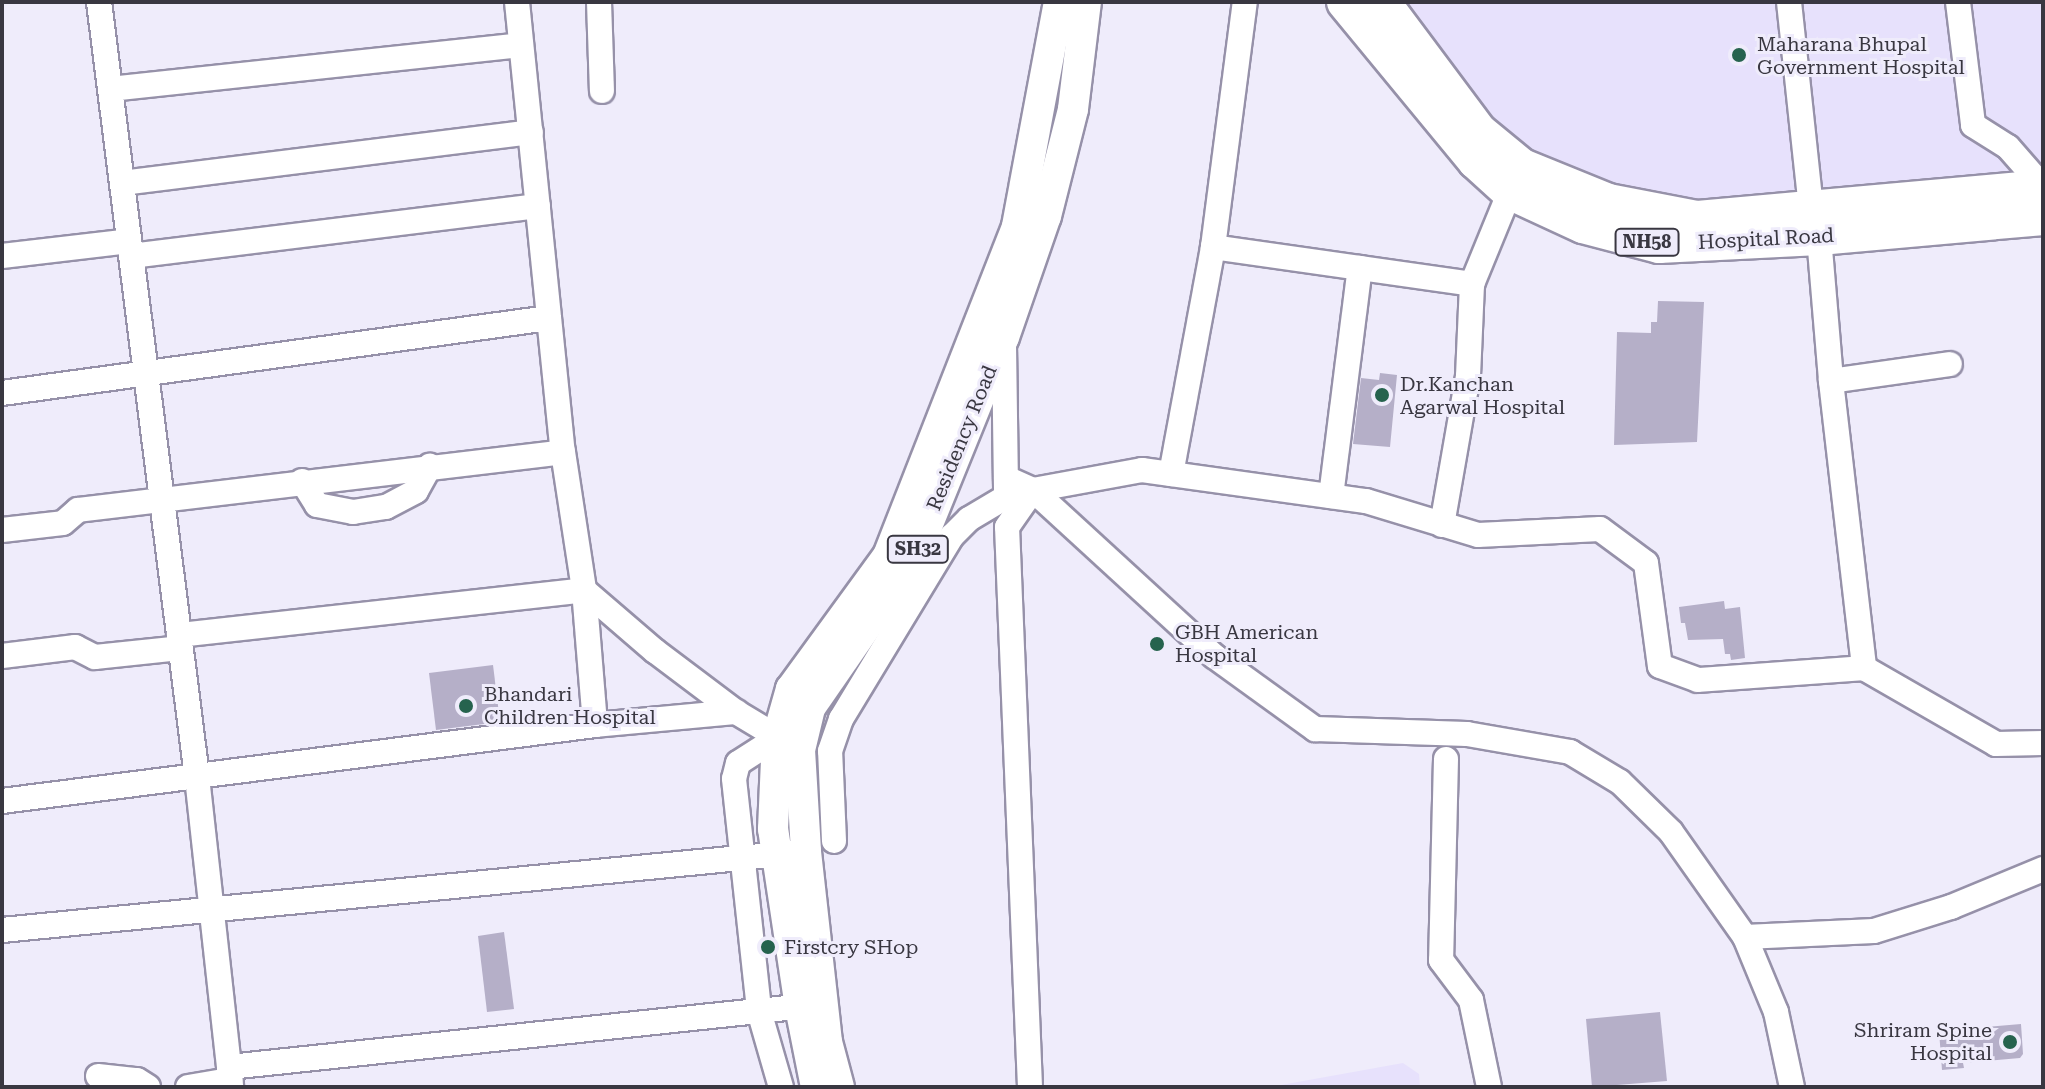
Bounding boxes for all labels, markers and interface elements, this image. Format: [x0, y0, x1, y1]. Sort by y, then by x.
place label: Maharana Bhupal Government Hospital [1757, 32, 1965, 79]
marker: Maharana Bhupal Government Hospital [1728, 44, 1750, 66]
street label: Hospital Road [1697, 223, 1835, 255]
road number: NH58 [1613, 228, 1681, 256]
street label: Residency Road [922, 362, 1002, 514]
place label: Dr.Kanchan Agarwal Hospital [1400, 372, 1565, 419]
marker: Dr.Kanchan Agarwal Hospital [1371, 384, 1393, 406]
road number: SH32 [886, 535, 950, 563]
place label: GBH American Hospital [1175, 620, 1318, 667]
marker: GBH American Hospital [1146, 633, 1168, 655]
place label: Bhandari Children Hospital [484, 682, 656, 729]
marker: Bhandari Children Hospital [455, 695, 477, 717]
place label: Firstcry SHop [784, 935, 918, 959]
marker: Firstcry SHop [759, 938, 777, 956]
place label: Shriram Spine Hospital [1854, 1018, 1992, 1065]
marker: Shriram Spine Hospital [1999, 1031, 2021, 1053]

